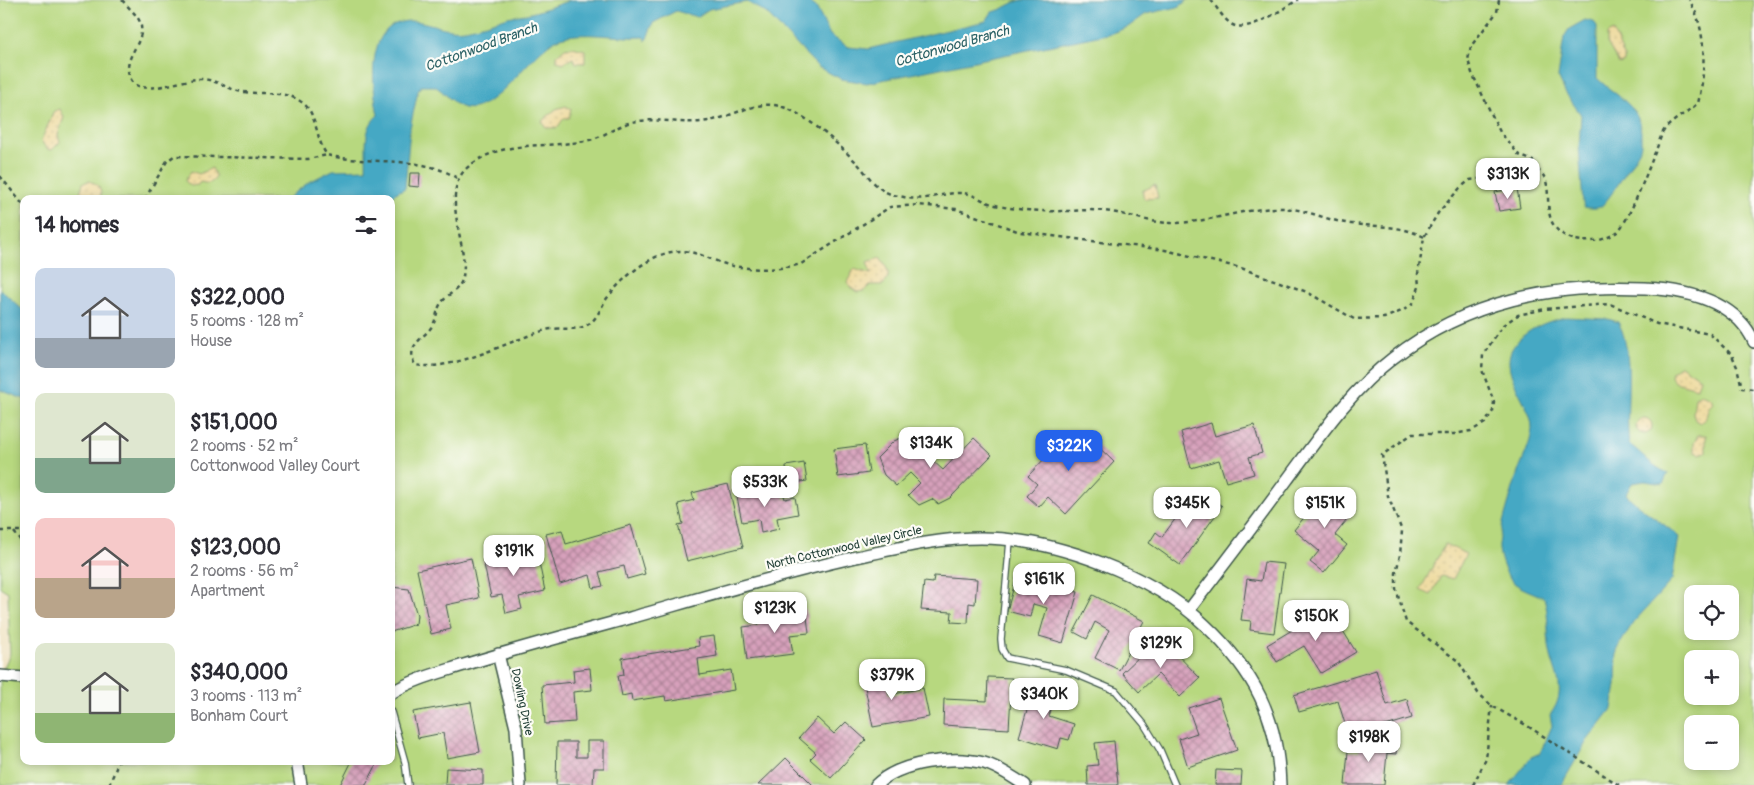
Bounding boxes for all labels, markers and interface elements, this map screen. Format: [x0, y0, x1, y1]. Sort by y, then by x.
water label: Cottonwood Branch [423, 18, 541, 75]
water label: Cottonwood Branch [893, 21, 1012, 70]
pin: $313K [1473, 158, 1543, 200]
text: $313K [1487, 164, 1529, 184]
icon: filters [352, 211, 380, 239]
text: 14 homes [35, 212, 119, 239]
text: $322,000 [190, 284, 285, 311]
icon: home [75, 288, 135, 348]
text: 5 rooms · 128 m² [190, 311, 304, 331]
text: House [190, 331, 232, 351]
text: $151,000 [190, 409, 278, 436]
icon: home [75, 413, 135, 473]
pin: $134K [896, 426, 966, 469]
pin: $322K [1034, 430, 1104, 472]
text: $134K [910, 433, 952, 453]
text: 2 rooms · 52 m² [190, 436, 299, 456]
text: $322K [1046, 436, 1092, 456]
text: Cottonwood Valley Court [190, 456, 360, 476]
pin: $533K [730, 466, 800, 508]
text: $533K [743, 472, 787, 492]
pin: $345K [1152, 486, 1222, 529]
pin: $151K [1290, 486, 1360, 529]
text: $345K [1164, 493, 1210, 513]
text: $151K [1305, 493, 1345, 513]
street label: North Cottonwood Valley Circle [765, 523, 923, 573]
text: $123,000 [190, 534, 281, 561]
pin: $191K [479, 534, 549, 577]
icon: home [75, 538, 135, 598]
text: $191K [494, 541, 534, 561]
text: 2 rooms · 56 m² [190, 561, 299, 581]
pin: $161K [1009, 562, 1079, 605]
text: $161K [1024, 569, 1064, 589]
text: Apartment [190, 581, 265, 601]
map controls [1684, 585, 1739, 770]
button: locate [1684, 585, 1739, 640]
pin: $123K [740, 592, 810, 634]
text: $123K [754, 598, 796, 618]
pin: $150K [1281, 600, 1351, 642]
text: $150K [1294, 606, 1338, 626]
pin: $129K [1126, 626, 1196, 669]
text: $129K [1140, 633, 1182, 653]
button: + [1684, 650, 1739, 705]
pin: $379K [857, 658, 927, 701]
text: $340,000 [190, 659, 288, 686]
icon: home [75, 663, 135, 723]
text: $379K [870, 665, 914, 685]
street label: Dowling Drive [508, 667, 536, 737]
pin: $340K [1009, 678, 1079, 720]
text: $340K [1020, 684, 1068, 704]
text: 3 rooms · 113 m² [190, 686, 302, 706]
text: Bonham Court [190, 706, 288, 726]
button: − [1684, 715, 1739, 770]
pin: $198K [1334, 720, 1404, 763]
text: $198K [1349, 727, 1389, 747]

